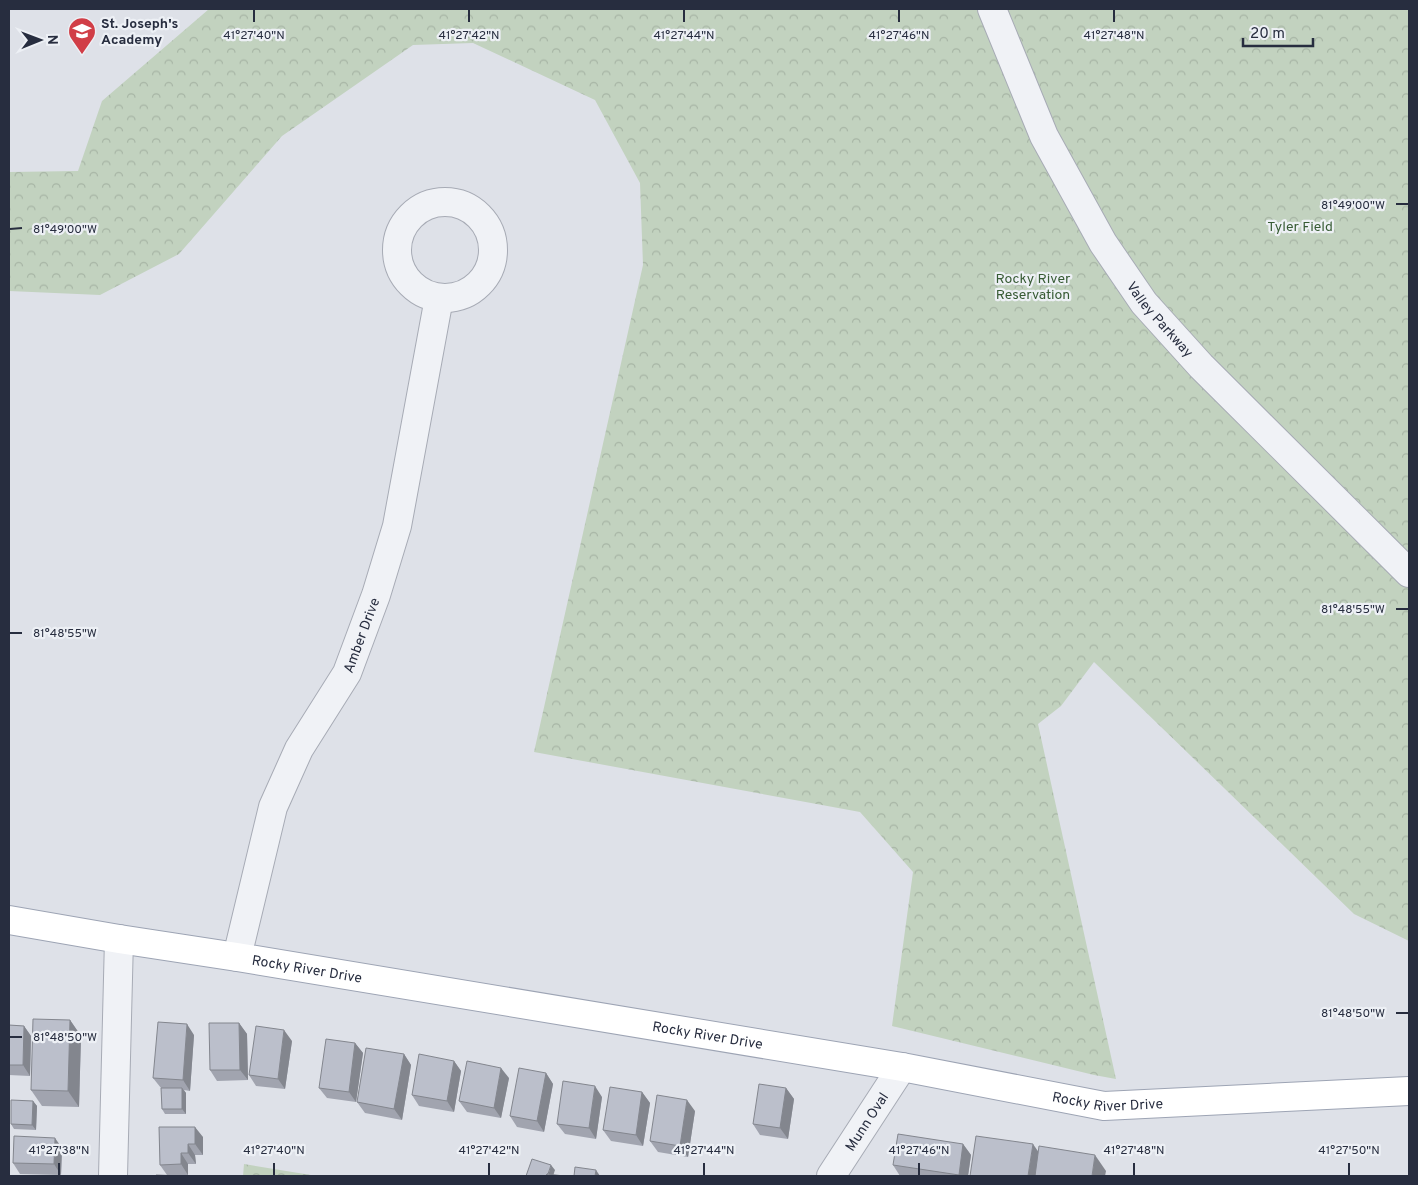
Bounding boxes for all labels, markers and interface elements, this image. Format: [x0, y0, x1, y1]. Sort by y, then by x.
north arrow [15, 15, 65, 65]
scale bar [1243, 15, 1313, 47]
school or university icon: St. Joseph's Academy [67, 16, 97, 55]
place label: St. Joseph's Academy [101, 16, 179, 49]
text: 20 m [1250, 25, 1285, 44]
text: 41°27'40"N [223, 28, 285, 44]
text: 41°27'42"N [438, 28, 500, 44]
text: 41°27'44"N [653, 28, 715, 44]
text: 41°27'46"N [869, 28, 929, 44]
text: 41°27'48"N [1083, 28, 1145, 44]
text: N [43, 35, 60, 45]
text: 81°49'00"W [1321, 198, 1385, 214]
park label: Tyler Field [1267, 219, 1333, 236]
text: 81°49'00"W [33, 222, 97, 238]
park label: Rocky River Reservation [996, 271, 1071, 304]
street label: Valley Parkway [1122, 279, 1196, 362]
street label: Amber Drive [341, 596, 384, 676]
text: 81°48'55"W [1321, 602, 1385, 618]
text: 81°48'55"W [33, 626, 97, 642]
street label: Rocky River Drive [250, 953, 363, 988]
text: 81°48'50"W [1321, 1006, 1385, 1022]
street label: Rocky River Drive [651, 1019, 764, 1054]
text: 81°48'50"W [33, 1030, 97, 1046]
street label: Rocky River Drive [1050, 1089, 1163, 1116]
street label: Munn Oval [842, 1090, 893, 1155]
text: 41°27'38"N [29, 1143, 89, 1159]
text: 41°27'40"N [243, 1143, 305, 1159]
text: 41°27'42"N [458, 1143, 520, 1159]
text: 41°27'44"N [673, 1143, 735, 1159]
text: 41°27'46"N [889, 1143, 949, 1159]
text: 41°27'48"N [1103, 1143, 1165, 1159]
text: 41°27'50"N [1318, 1143, 1380, 1159]

